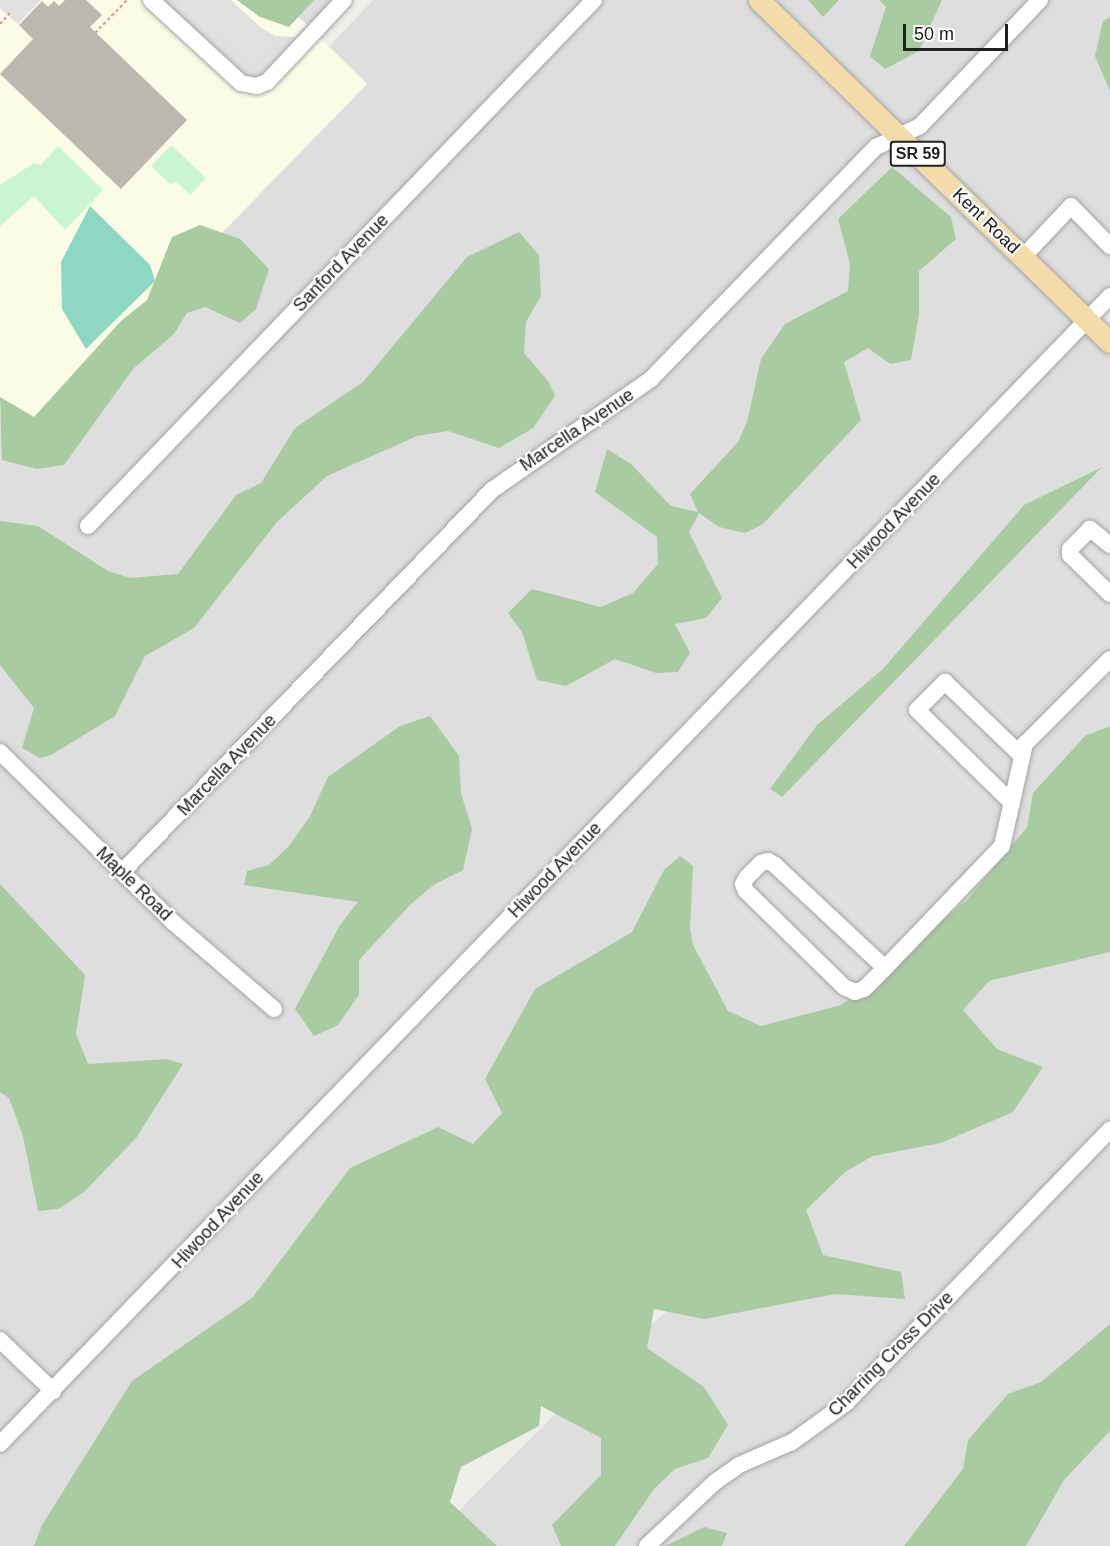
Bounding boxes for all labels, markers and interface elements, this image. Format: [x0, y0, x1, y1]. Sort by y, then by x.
scale bar [906, 12, 1011, 50]
text: 50 m [914, 24, 954, 44]
road number: SR 59 [890, 141, 946, 167]
street label: Kent Road [948, 184, 1024, 258]
street label: Sanford Avenue [289, 209, 393, 317]
street label: Marcella Avenue [516, 384, 638, 476]
street label: Hiwood Avenue [843, 468, 945, 574]
street label: Marcella Avenue [173, 709, 281, 821]
street label: Hiwood Avenue [504, 817, 606, 923]
street label: Maple Road [92, 843, 176, 925]
street label: Hiwood Avenue [167, 1167, 269, 1273]
street label: Charring Cross Drive [824, 1287, 958, 1421]

